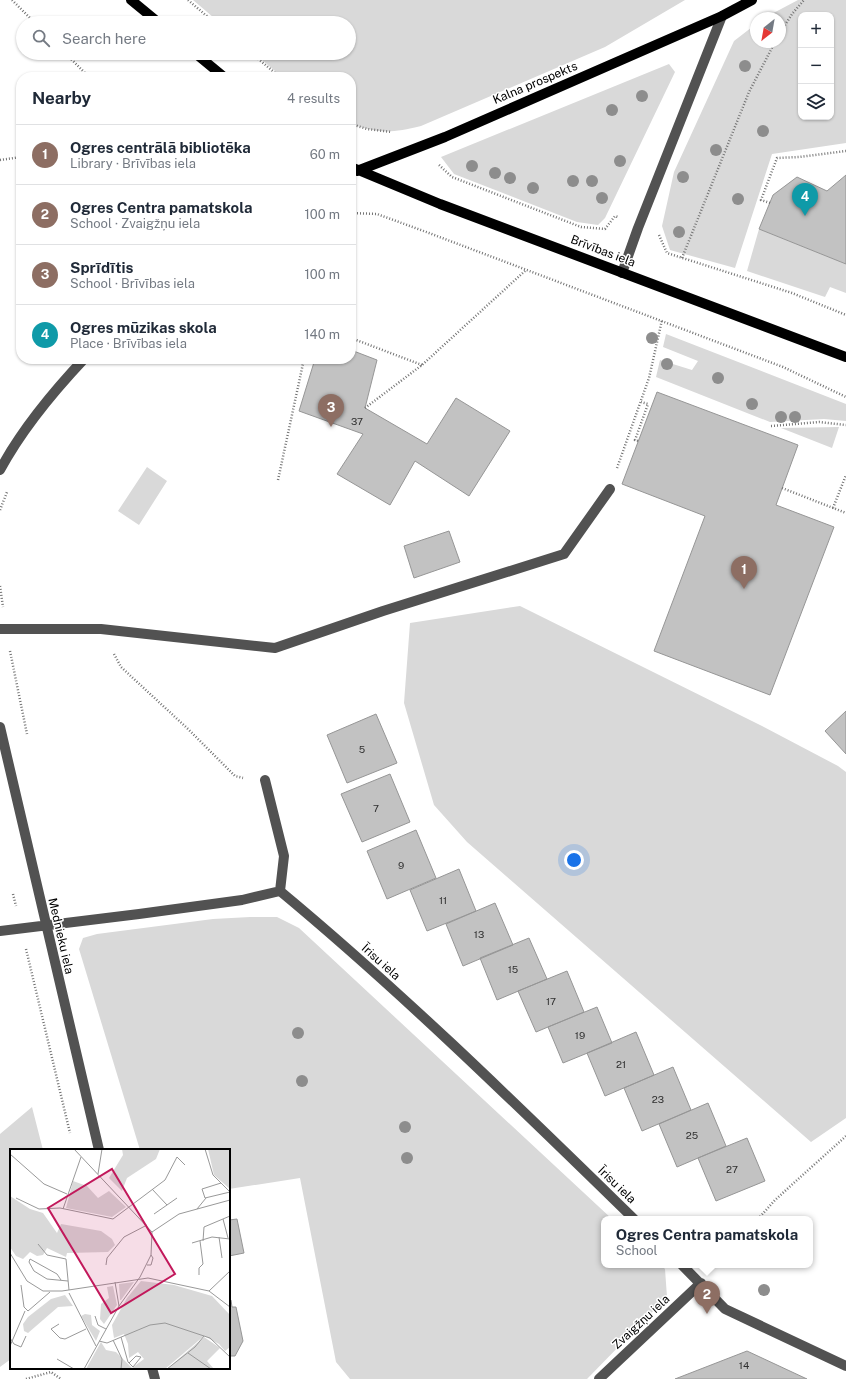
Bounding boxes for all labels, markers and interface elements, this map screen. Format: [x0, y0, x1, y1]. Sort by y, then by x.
north arrow [750, 12, 786, 48]
map controls [798, 12, 834, 120]
button: + [798, 12, 834, 48]
search box [16, 16, 356, 60]
icon: search [30, 27, 52, 49]
text: Search here [62, 30, 146, 47]
button: − [798, 48, 834, 84]
street label: Kalna prospekts [491, 59, 579, 107]
button: layers [798, 84, 834, 120]
text: Nearby [32, 88, 91, 108]
text: 4 results [287, 91, 340, 106]
text: Ogres centrālā bibliotēka [70, 139, 251, 156]
text: 1 [42, 147, 48, 162]
text: 60 m [310, 147, 340, 162]
text: Library · Brīvības iela [70, 156, 196, 171]
pin: 4 [792, 183, 818, 216]
text: Ogres Centra pamatskola [70, 199, 253, 216]
text: 2 [41, 207, 49, 222]
text: 100 m [304, 207, 340, 222]
text: School · Zvaigžņu iela [70, 216, 200, 231]
street label: Brīvības iela [569, 232, 637, 270]
text: Sprīdītis [70, 259, 134, 276]
text: 3 [41, 267, 49, 282]
text: 100 m [304, 267, 340, 282]
text: School · Brīvības iela [70, 276, 195, 291]
text: Ogres mūzikas skola [70, 319, 217, 336]
text: 4 [41, 327, 49, 342]
text: 140 m [304, 327, 340, 342]
text: Place · Brīvības iela [70, 336, 187, 351]
pin: 3 [318, 394, 344, 427]
house number: 37 [351, 415, 363, 427]
pin: 1 [731, 556, 757, 589]
house number: 5 [359, 743, 365, 755]
house number: 7 [373, 802, 379, 814]
your location [564, 850, 584, 870]
house number: 9 [398, 859, 404, 871]
house number: 11 [439, 894, 447, 906]
street label: Mednieku iela [45, 897, 77, 975]
house number: 13 [474, 928, 484, 940]
street label: Īrisu iela [358, 940, 403, 983]
house number: 15 [508, 963, 518, 975]
house number: 17 [546, 995, 556, 1007]
house number: 19 [575, 1029, 585, 1041]
house number: 21 [616, 1058, 626, 1070]
house number: 23 [652, 1093, 664, 1105]
house number: 25 [686, 1129, 698, 1141]
inset map [10, 1149, 230, 1369]
street label: Īrisu iela [595, 1163, 639, 1206]
house number: 27 [726, 1163, 738, 1175]
popup [601, 1216, 813, 1268]
text: Ogres Centra pamatskola [616, 1226, 798, 1243]
text: School [616, 1243, 658, 1258]
pin: 2 [694, 1281, 720, 1314]
street label: Zvaigžņu iela [610, 1292, 672, 1352]
house number: 14 [739, 1359, 749, 1371]

